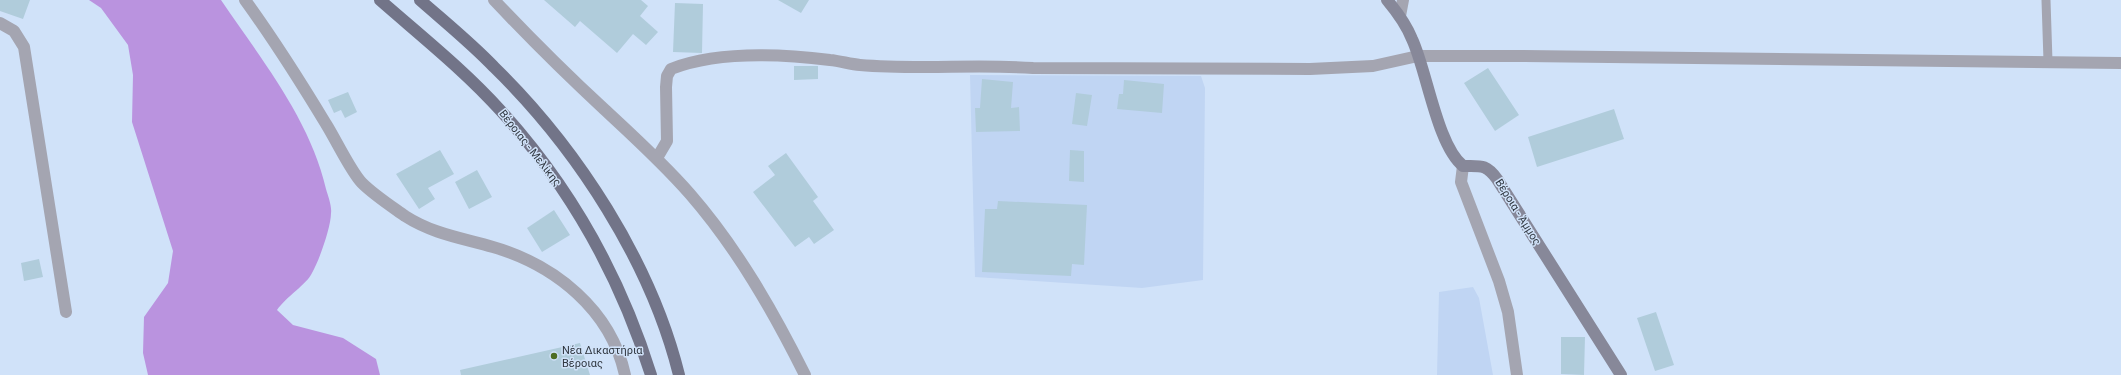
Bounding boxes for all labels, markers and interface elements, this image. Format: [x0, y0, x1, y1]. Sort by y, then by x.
street label: Βέροιας - Μελίκης [496, 107, 564, 189]
street label: Βέροια - Άμμος [1493, 177, 1544, 247]
place label: Νέα Δικαστήρια Βέροιας [562, 344, 643, 370]
marker: Νέα Δικαστήρια Βέροιας [549, 351, 559, 361]

